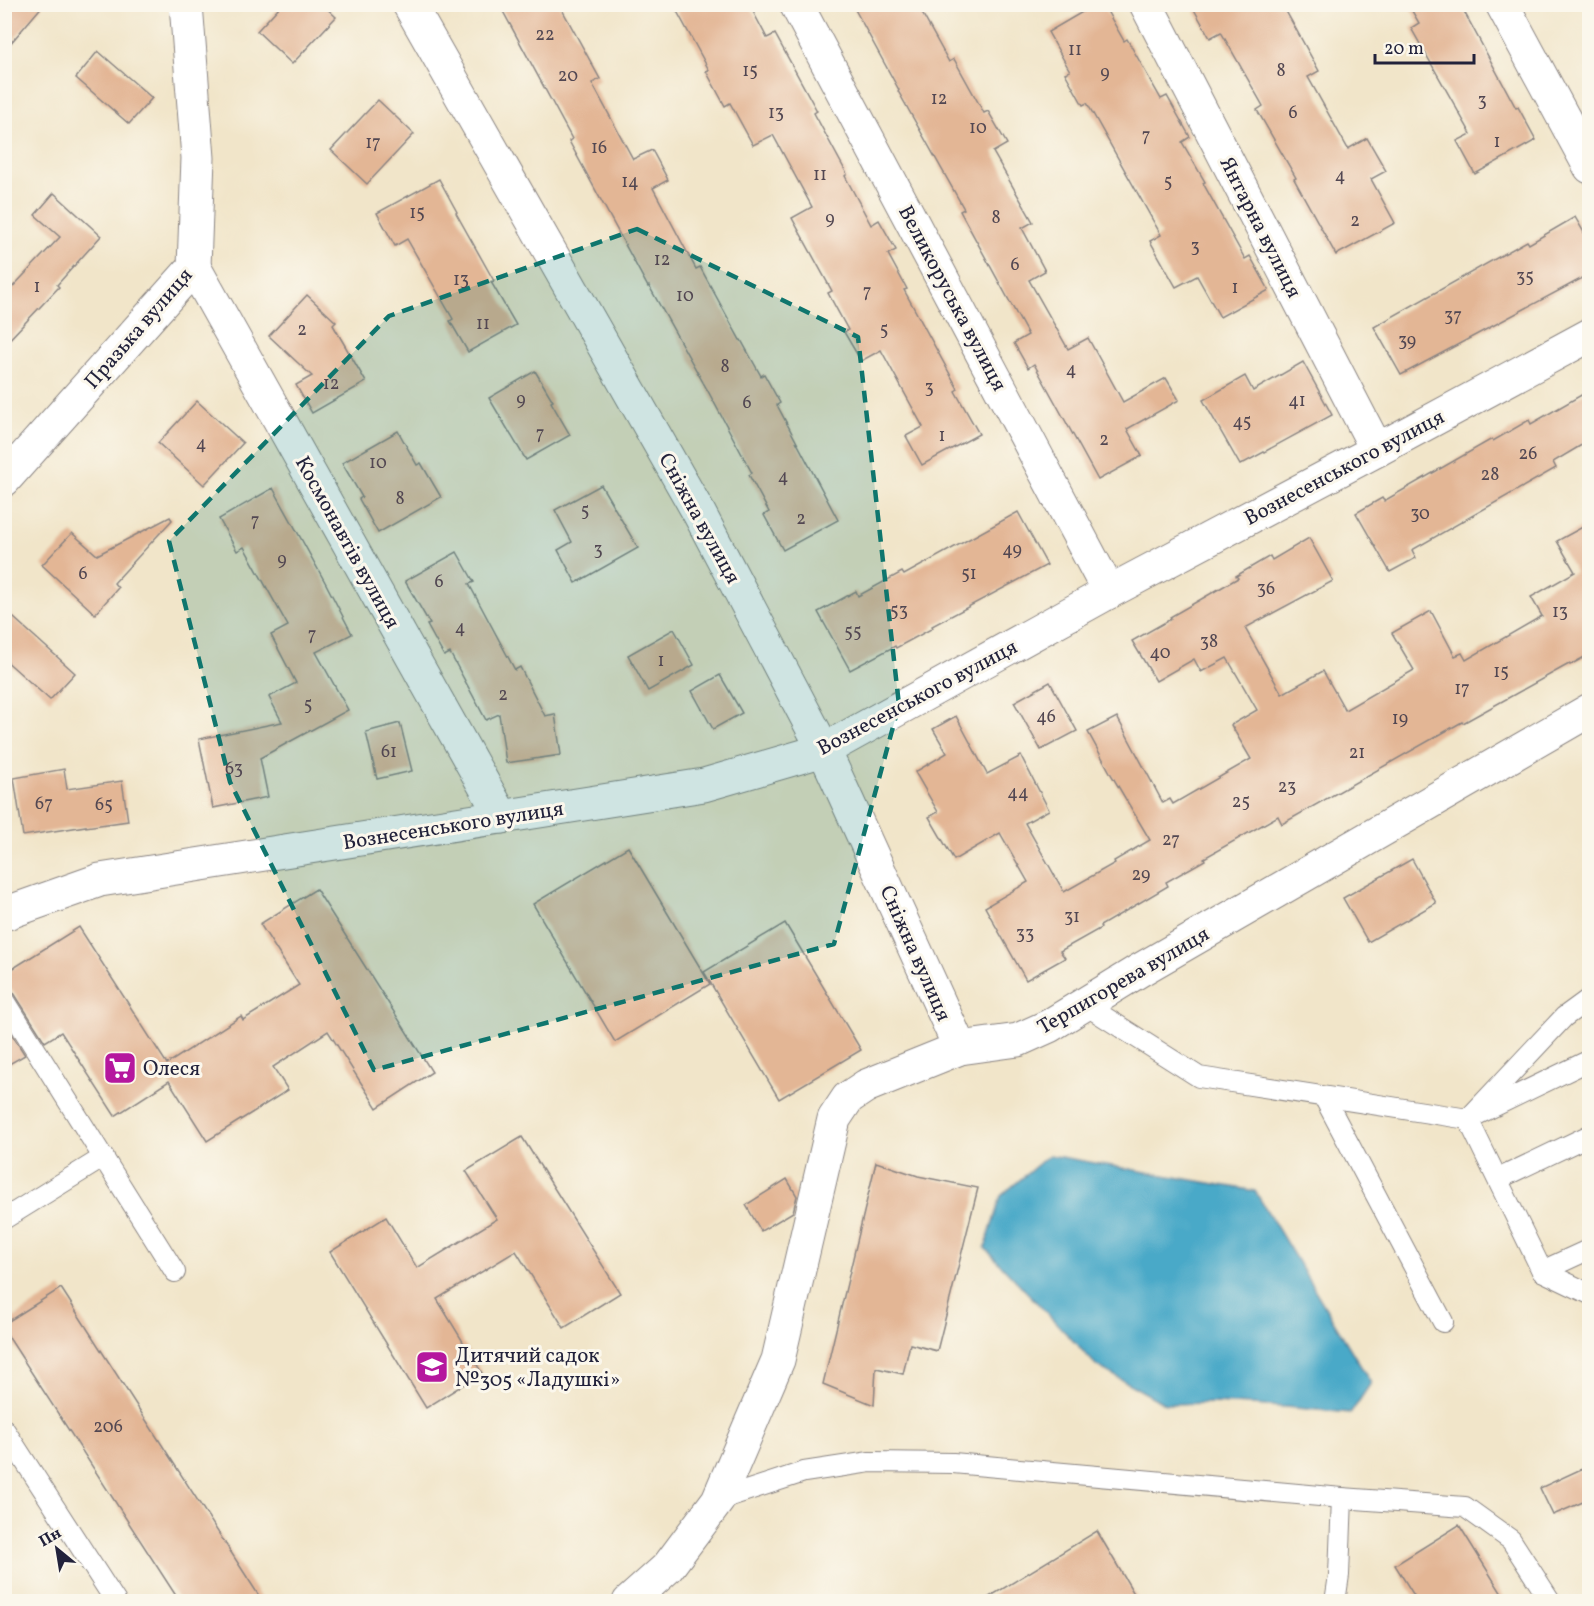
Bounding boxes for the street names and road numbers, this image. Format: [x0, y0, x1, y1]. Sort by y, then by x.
street label: Янтарна вулиця [1212, 152, 1308, 303]
street label: Великоруська вулиця [890, 201, 1013, 397]
street label: Празька вулиця [78, 262, 200, 396]
street label: Вознесенського вулиця [1239, 403, 1450, 533]
street label: Сніжна вулиця [651, 448, 747, 590]
street label: Космонавтів вулиця [287, 451, 406, 634]
street label: Вознесенського вулиця [812, 633, 1023, 763]
street label: Вознесенського вулиця [341, 795, 566, 858]
street label: Сніжна вулиця [872, 881, 958, 1026]
street label: Терпигорева вулиця [1032, 920, 1215, 1042]

